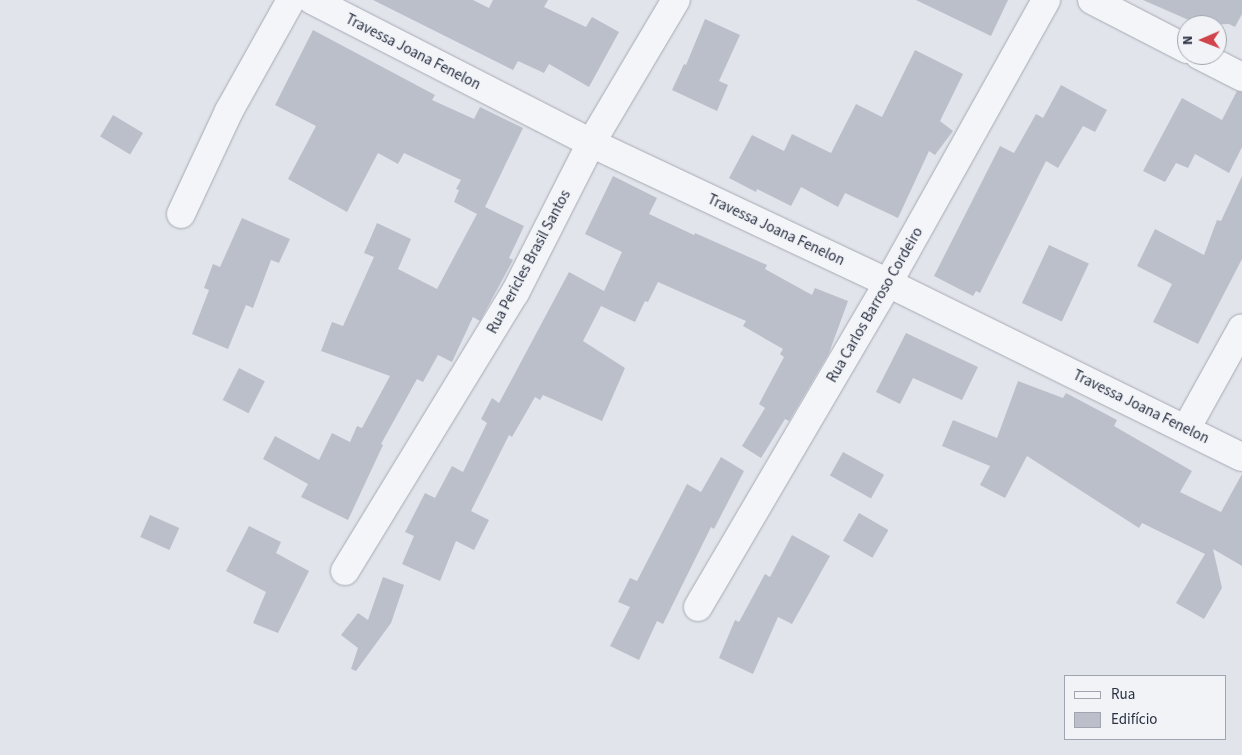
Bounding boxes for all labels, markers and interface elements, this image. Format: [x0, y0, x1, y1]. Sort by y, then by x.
street label: Travessa Joana Fenelon [342, 10, 484, 94]
north arrow [1177, 15, 1227, 65]
text: N [1178, 35, 1198, 45]
street label: Rua Pericles Brasil Santos [483, 187, 575, 337]
street label: Travessa Joana Fenelon [705, 190, 847, 270]
street label: Rua Carlos Barroso Cordeiro [823, 224, 927, 386]
street label: Travessa Joana Fenelon [1070, 366, 1212, 448]
legend [1064, 675, 1227, 740]
text: Rua [1111, 684, 1135, 705]
text: Edifício [1111, 709, 1158, 730]

